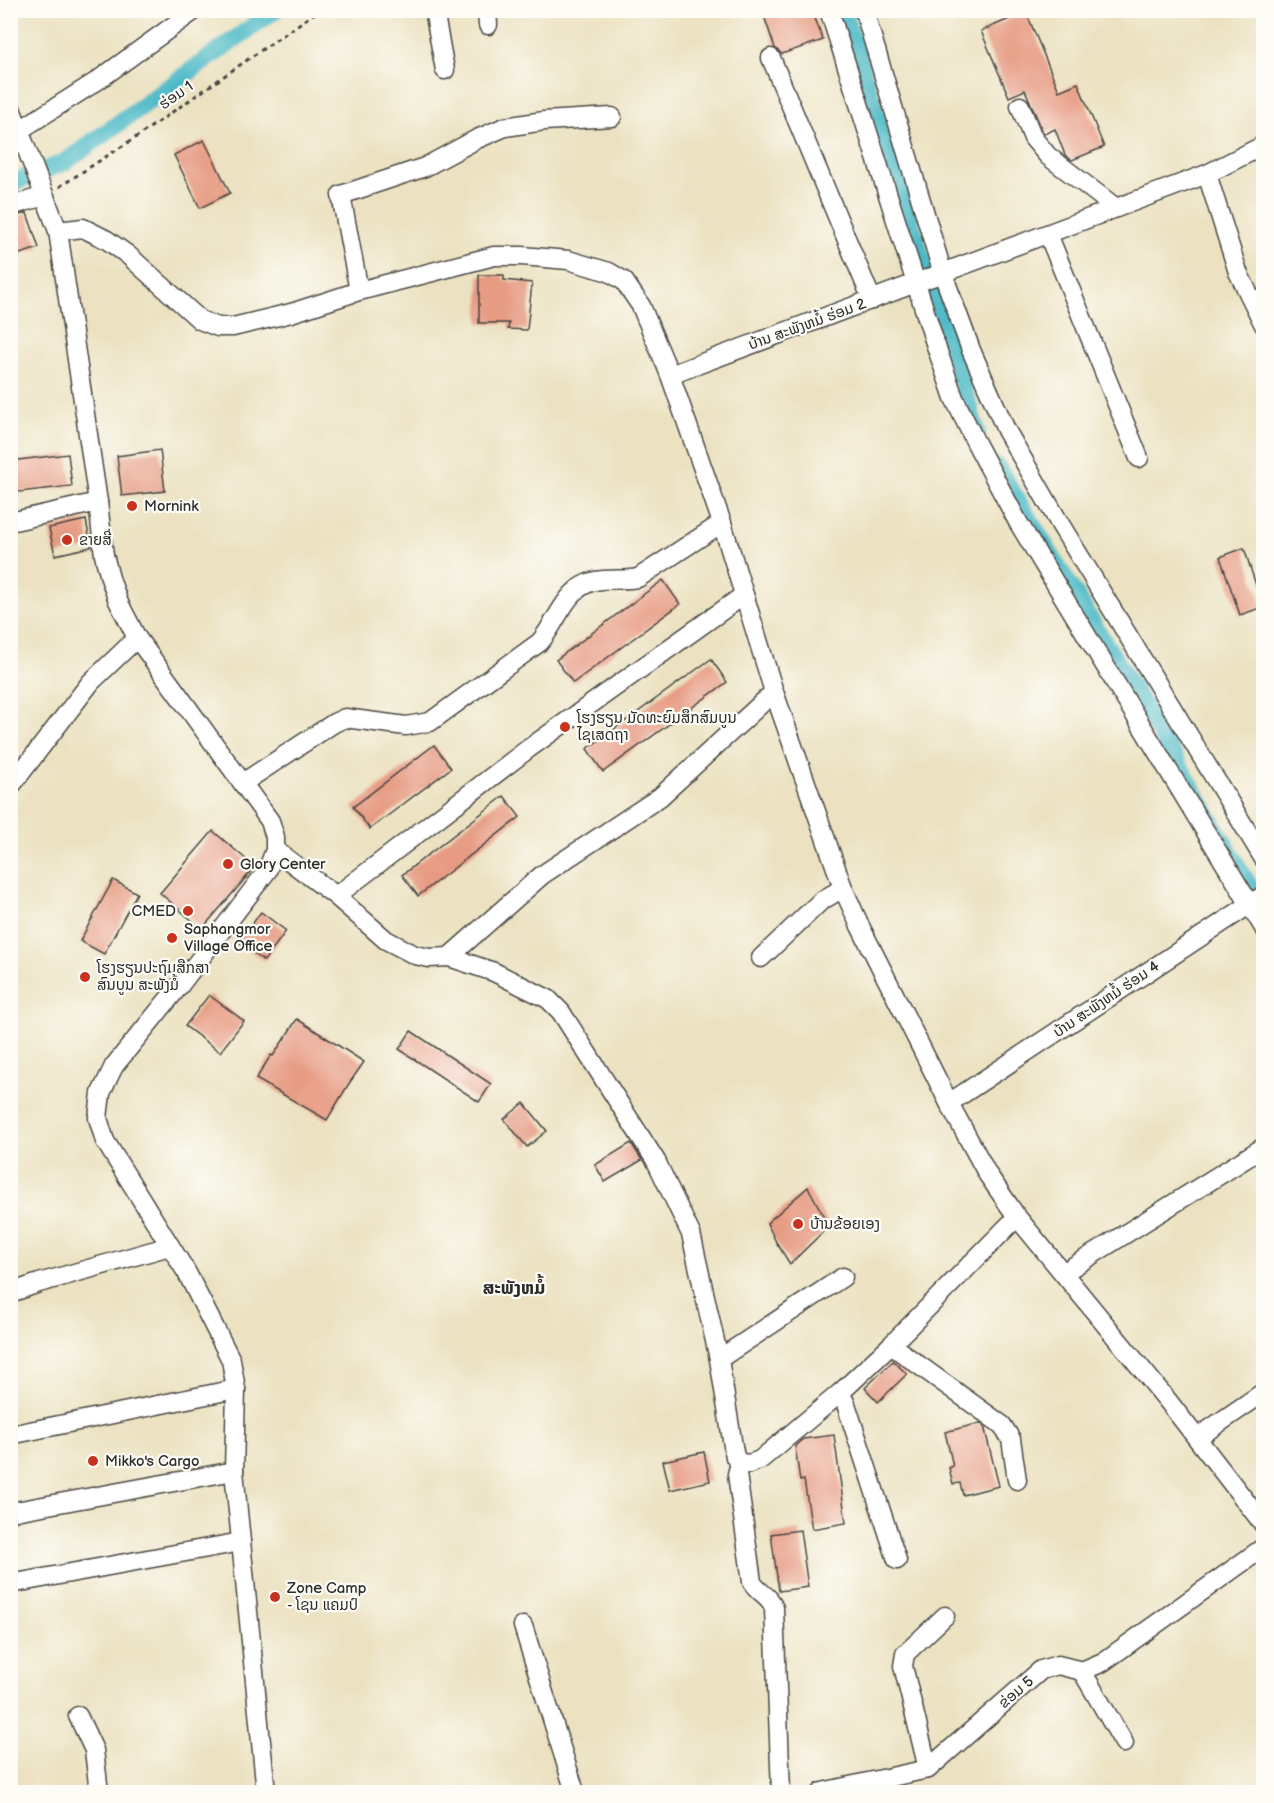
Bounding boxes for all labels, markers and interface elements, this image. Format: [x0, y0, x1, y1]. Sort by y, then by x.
street label: ຮ່ອມ 1 [155, 77, 197, 114]
street label: ບ້ານ ສະພັງຫມໍ້ ຮ່ອມ 2 [745, 292, 869, 355]
place label: Mornink [144, 497, 199, 516]
marker: Mornink [125, 499, 139, 513]
place label: ຂາຍສີ່ [79, 528, 112, 550]
marker: ຂາຍສີ່ [60, 533, 74, 547]
place label: ໂຮງຮຽນ ມັດທະຍົມສຶກສົມບູນ ໄຊເສດຖາ [576, 709, 737, 745]
marker: ໂຮງຮຽນ ມັດທະຍົມສຶກສົມບູນ ໄຊເສດຖາ [558, 720, 572, 734]
place label: Glory Center [240, 855, 326, 874]
marker: Glory Center [221, 857, 235, 871]
place label: CMED [132, 902, 176, 921]
marker: CMED [181, 904, 195, 918]
place label: Saphangmor Village Office [184, 920, 273, 956]
marker: Saphangmor Village Office [165, 931, 179, 945]
street label: ບ້ານ ສະພັງຫມໍ້ ຮ່ອມ 4 [1048, 954, 1163, 1042]
place label: ໂຮງຮຽນປະຖົມສືກສາ ສົນບູນ ສະພັງມໍ້ [96, 959, 209, 995]
marker: ໂຮງຮຽນປະຖົມສືກສາ ສົນບູນ ສະພັງມໍ້ [78, 970, 92, 984]
place label: ບ້ານຂ້ອຍເອງ [810, 1215, 880, 1234]
marker: ບ້ານຂ້ອຍເອງ [791, 1217, 805, 1231]
district label: ສະພັງຫມໍ້ [483, 1273, 545, 1299]
place label: Mikko's Cargo [105, 1452, 200, 1471]
marker: Mikko's Cargo [86, 1454, 100, 1468]
place label: Zone Camp - ໂຊນ ແຄມປ໌ [286, 1579, 367, 1615]
marker: Zone Camp - ໂຊນ ແຄມປ໌ [268, 1590, 282, 1604]
street label: ຂ່ອມ 5 [995, 1672, 1038, 1713]

